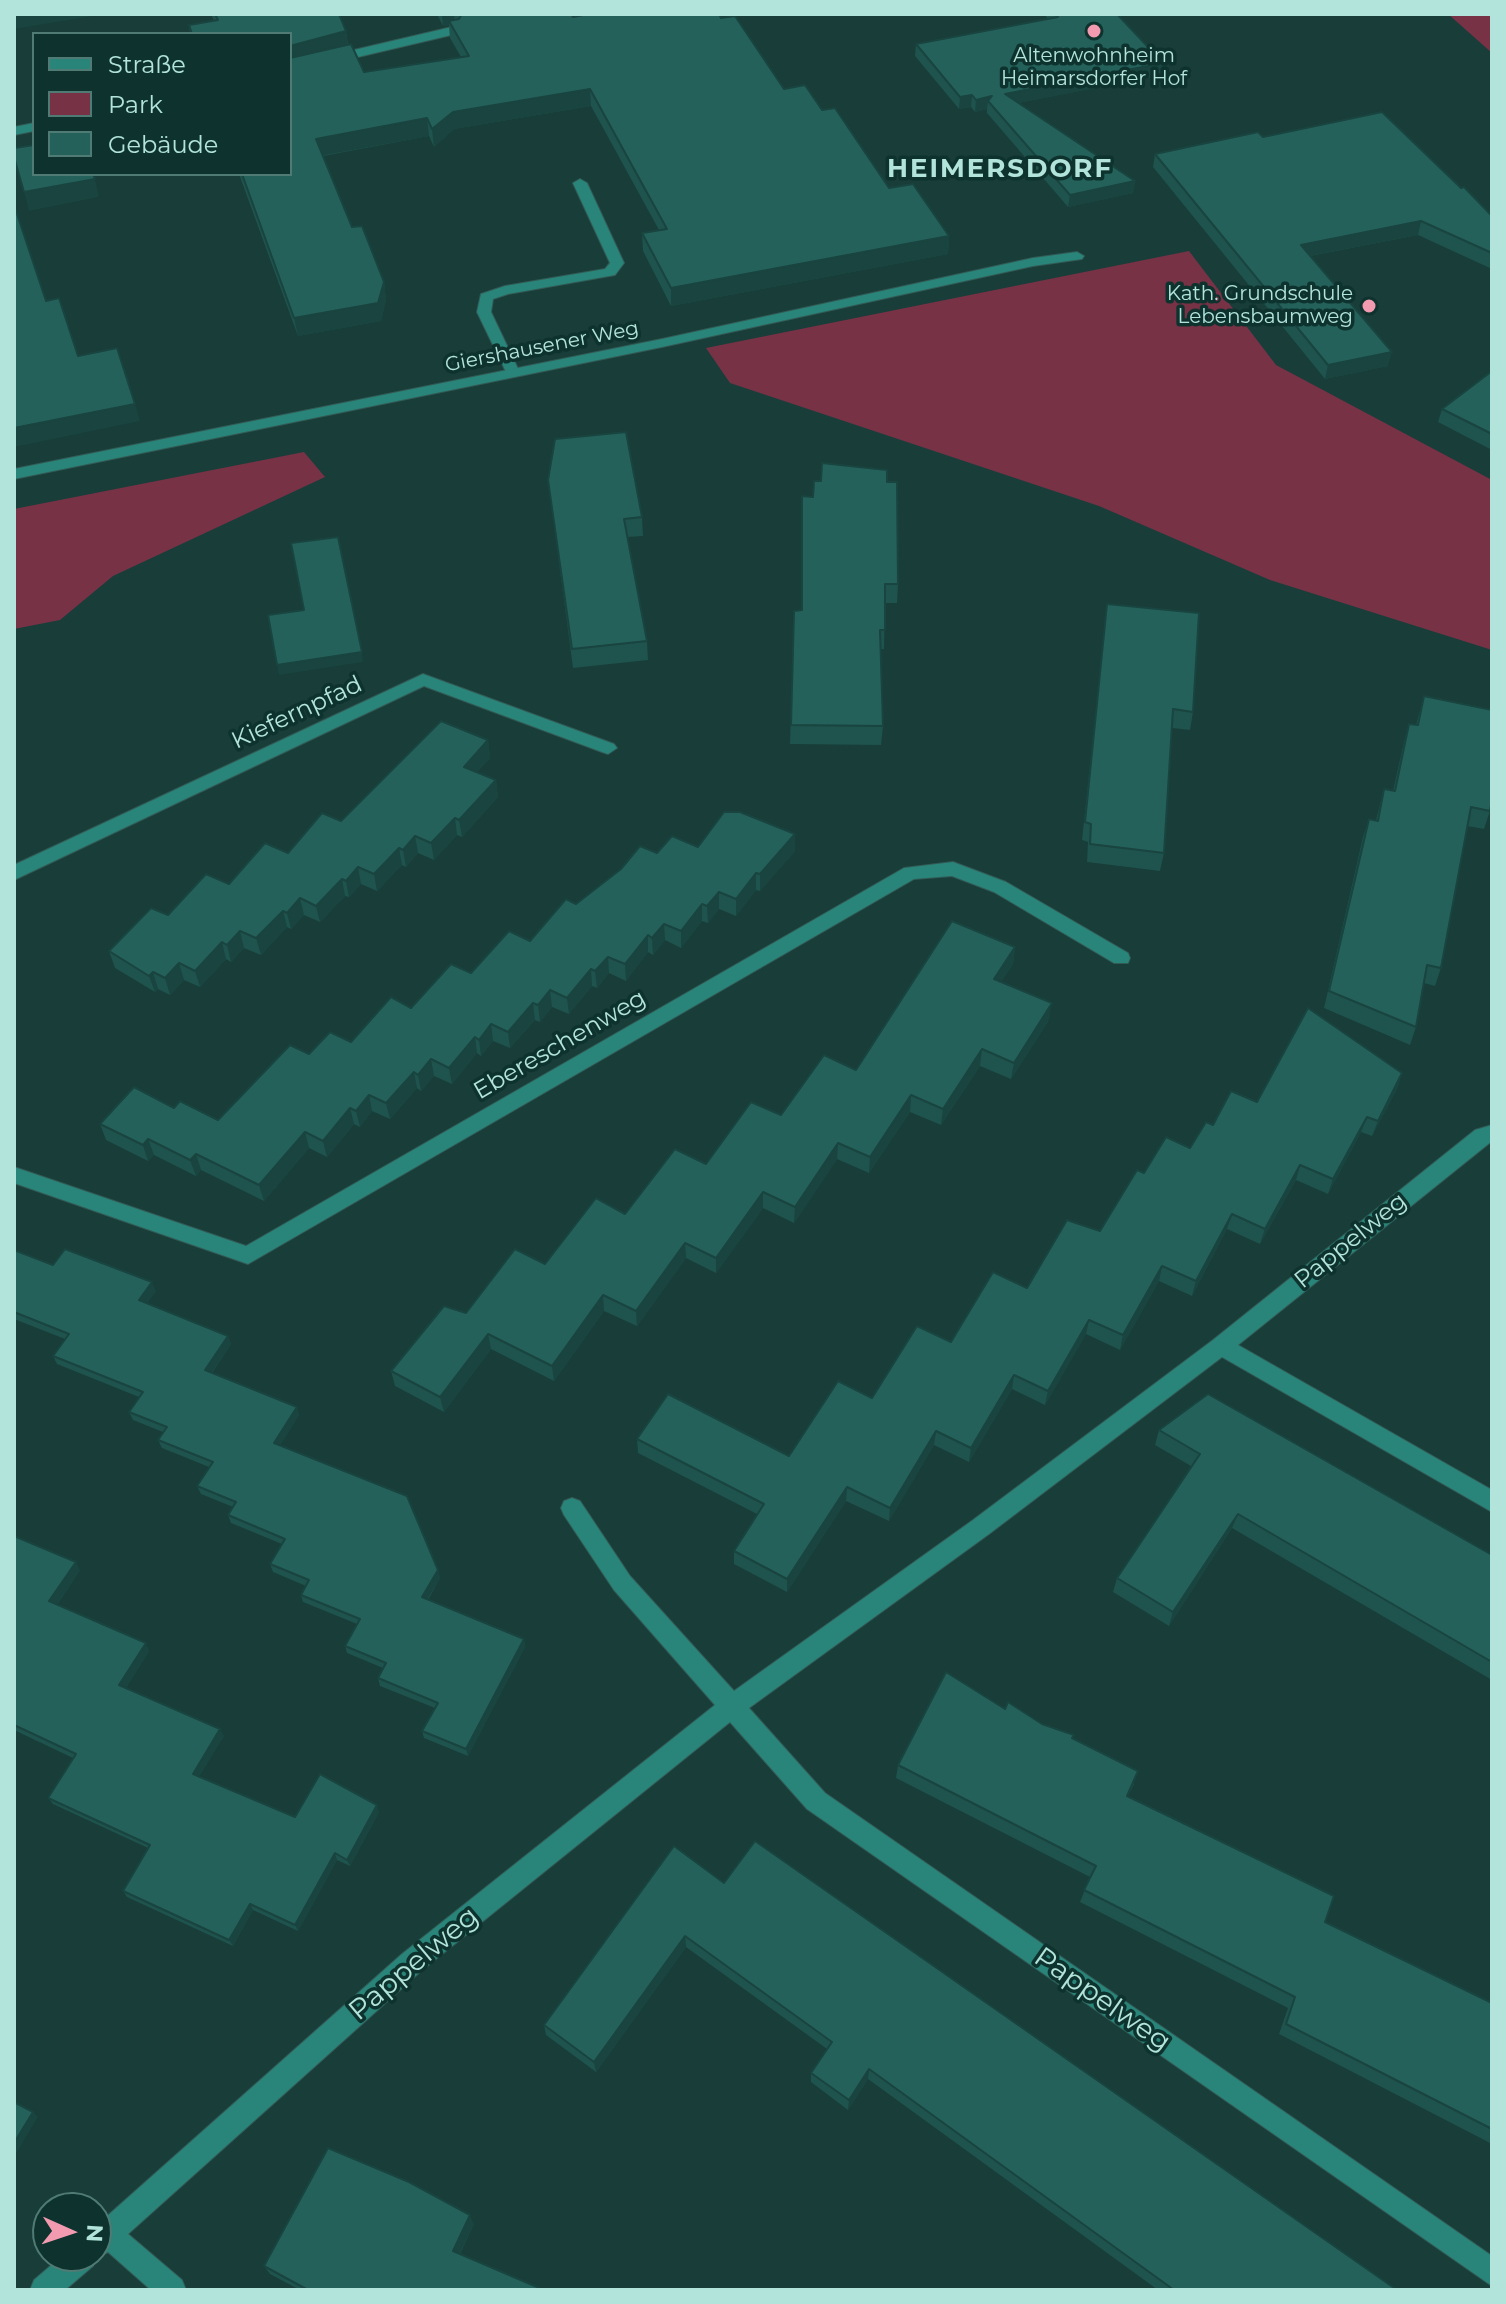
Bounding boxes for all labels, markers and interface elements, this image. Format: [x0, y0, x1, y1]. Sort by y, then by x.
marker: Altenwohnheim Heimarsdorfer Hof [1085, 22, 1103, 40]
legend [32, 32, 292, 176]
place label: Altenwohnheim Heimarsdorfer Hof [1001, 44, 1187, 91]
text: Straße [108, 50, 186, 79]
text: Park [108, 90, 163, 119]
text: Gebäude [108, 130, 218, 159]
district label: HEIMERSDORF [887, 153, 1113, 185]
place label: Kath. Grundschule Lebensbaumweg [1167, 282, 1353, 329]
marker: Kath. Grundschule Lebensbaumweg [1360, 297, 1378, 315]
street label: Giershausener Weg [443, 316, 641, 378]
street label: Kiefernpfad [227, 670, 367, 756]
street label: Ebereschenweg [469, 984, 651, 1106]
street label: Pappelweg [1289, 1187, 1413, 1295]
street label: Pappelweg [342, 1900, 486, 2028]
street label: Pappelweg [1027, 1941, 1177, 2059]
north arrow [32, 2192, 112, 2272]
text: N [81, 2224, 108, 2243]

